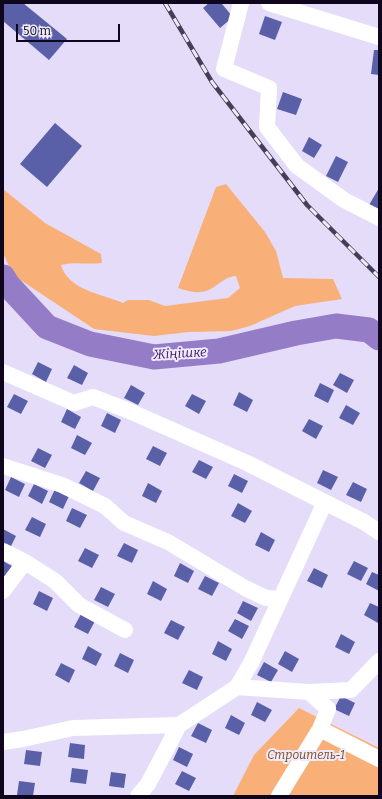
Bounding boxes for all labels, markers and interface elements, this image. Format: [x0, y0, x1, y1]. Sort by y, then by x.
scale bar [18, 16, 122, 42]
text: 50 m [23, 24, 51, 38]
water label: Жіңішке [153, 345, 207, 363]
park label: Строитель-1 [267, 749, 345, 763]

